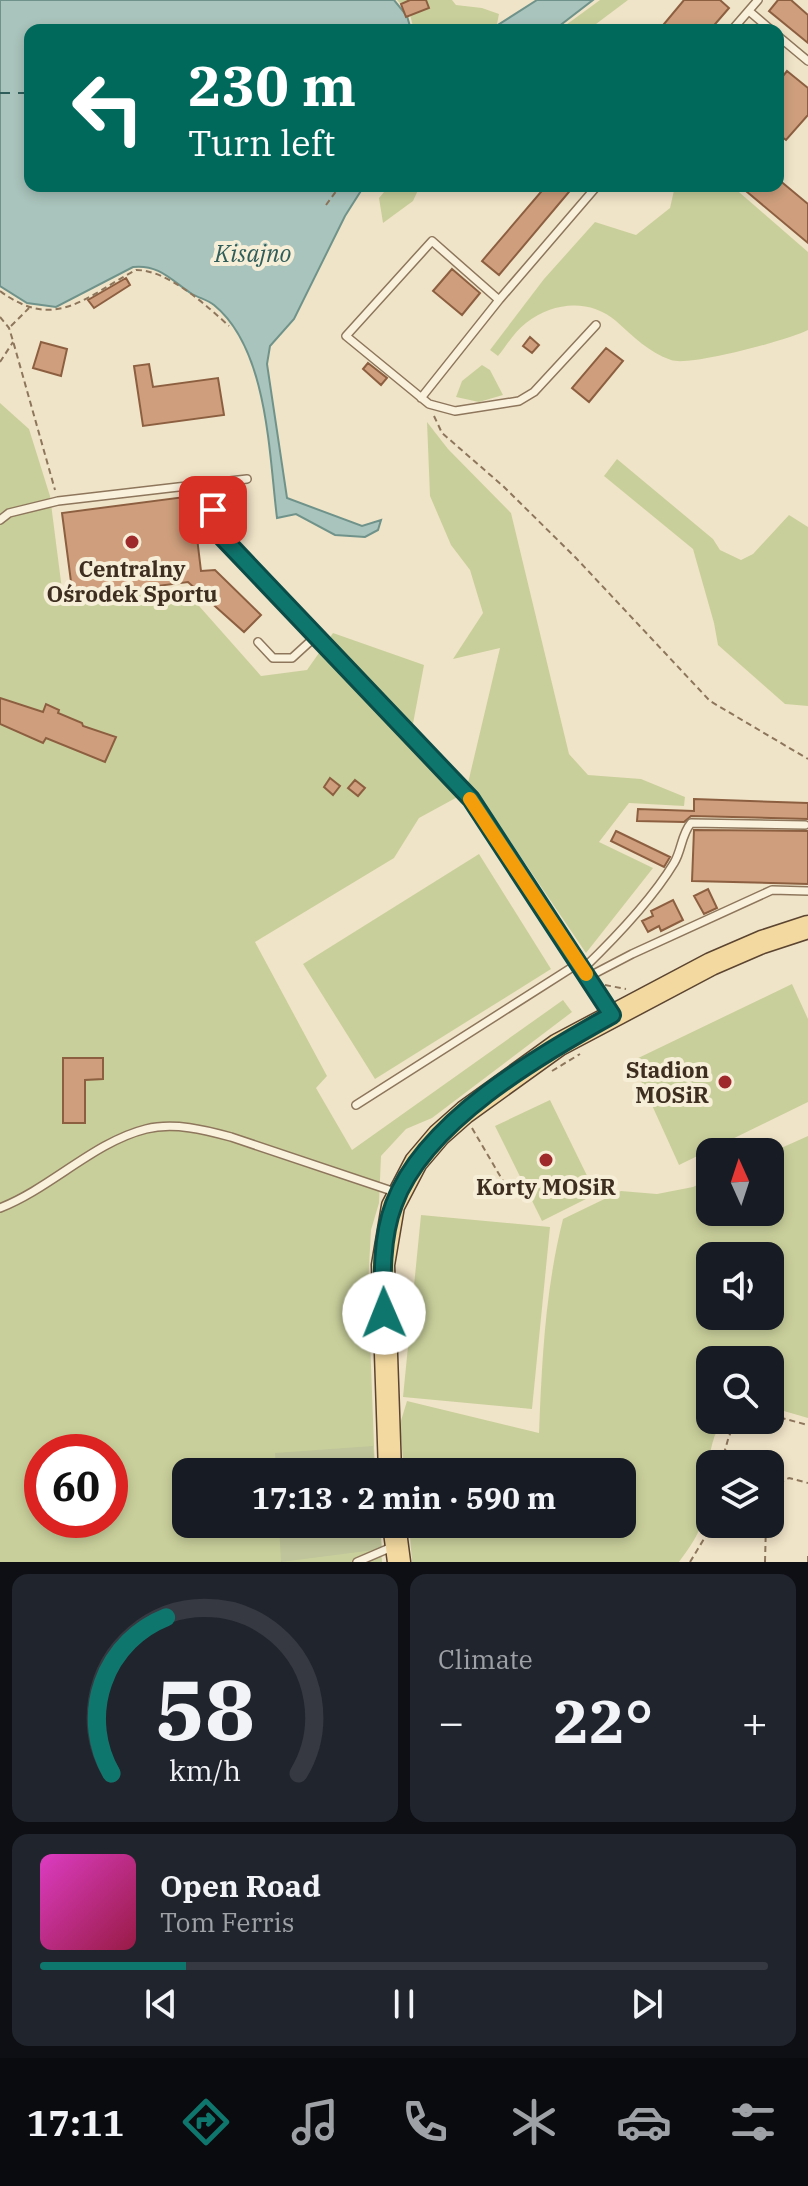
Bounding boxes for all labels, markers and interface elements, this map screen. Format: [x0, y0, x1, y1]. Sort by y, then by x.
text: 230 m [188, 49, 356, 121]
icon: left [56, 56, 160, 160]
text: Turn left [188, 119, 335, 166]
water label: Kisajno [213, 237, 292, 269]
pin [179, 476, 247, 544]
icon: arrive [191, 488, 235, 532]
marker: Centralny Ośrodek Sportu [123, 533, 141, 551]
place label: Centralny Ośrodek Sportu [46, 554, 218, 608]
place label: Stadion MOSiR [626, 1055, 709, 1109]
marker: Stadion MOSiR [716, 1073, 734, 1091]
north arrow [696, 1138, 784, 1226]
map controls [696, 1138, 784, 1538]
marker: Korty MOSiR [537, 1151, 555, 1169]
place label: Korty MOSiR [476, 1172, 616, 1201]
button: sound [696, 1242, 784, 1330]
position arrow [342, 1271, 426, 1355]
button: search [696, 1346, 784, 1434]
speed limit sign: 60 [24, 1434, 128, 1538]
button: layers [696, 1450, 784, 1538]
text: 17:13 · 2 min · 590 m [252, 1478, 556, 1517]
text: Climate [438, 1642, 533, 1676]
text: 58 [155, 1655, 255, 1763]
text: 22° [553, 1681, 653, 1760]
text: − [438, 1693, 464, 1750]
text: + [742, 1693, 768, 1750]
text: km/h [169, 1752, 241, 1789]
text: Open Road [160, 1866, 321, 1905]
text: Tom Ferris [160, 1905, 294, 1939]
icon: previous [139, 1982, 183, 2026]
icon: pause [382, 1982, 426, 2026]
icon: next [625, 1982, 669, 2026]
icon: directions [178, 2094, 234, 2150]
icon: music [287, 2094, 343, 2150]
icon: phone [397, 2094, 453, 2150]
icon: climate [506, 2094, 562, 2150]
icon: car [616, 2094, 672, 2150]
icon: filters [725, 2094, 781, 2150]
text: 17:11 [27, 2099, 124, 2146]

